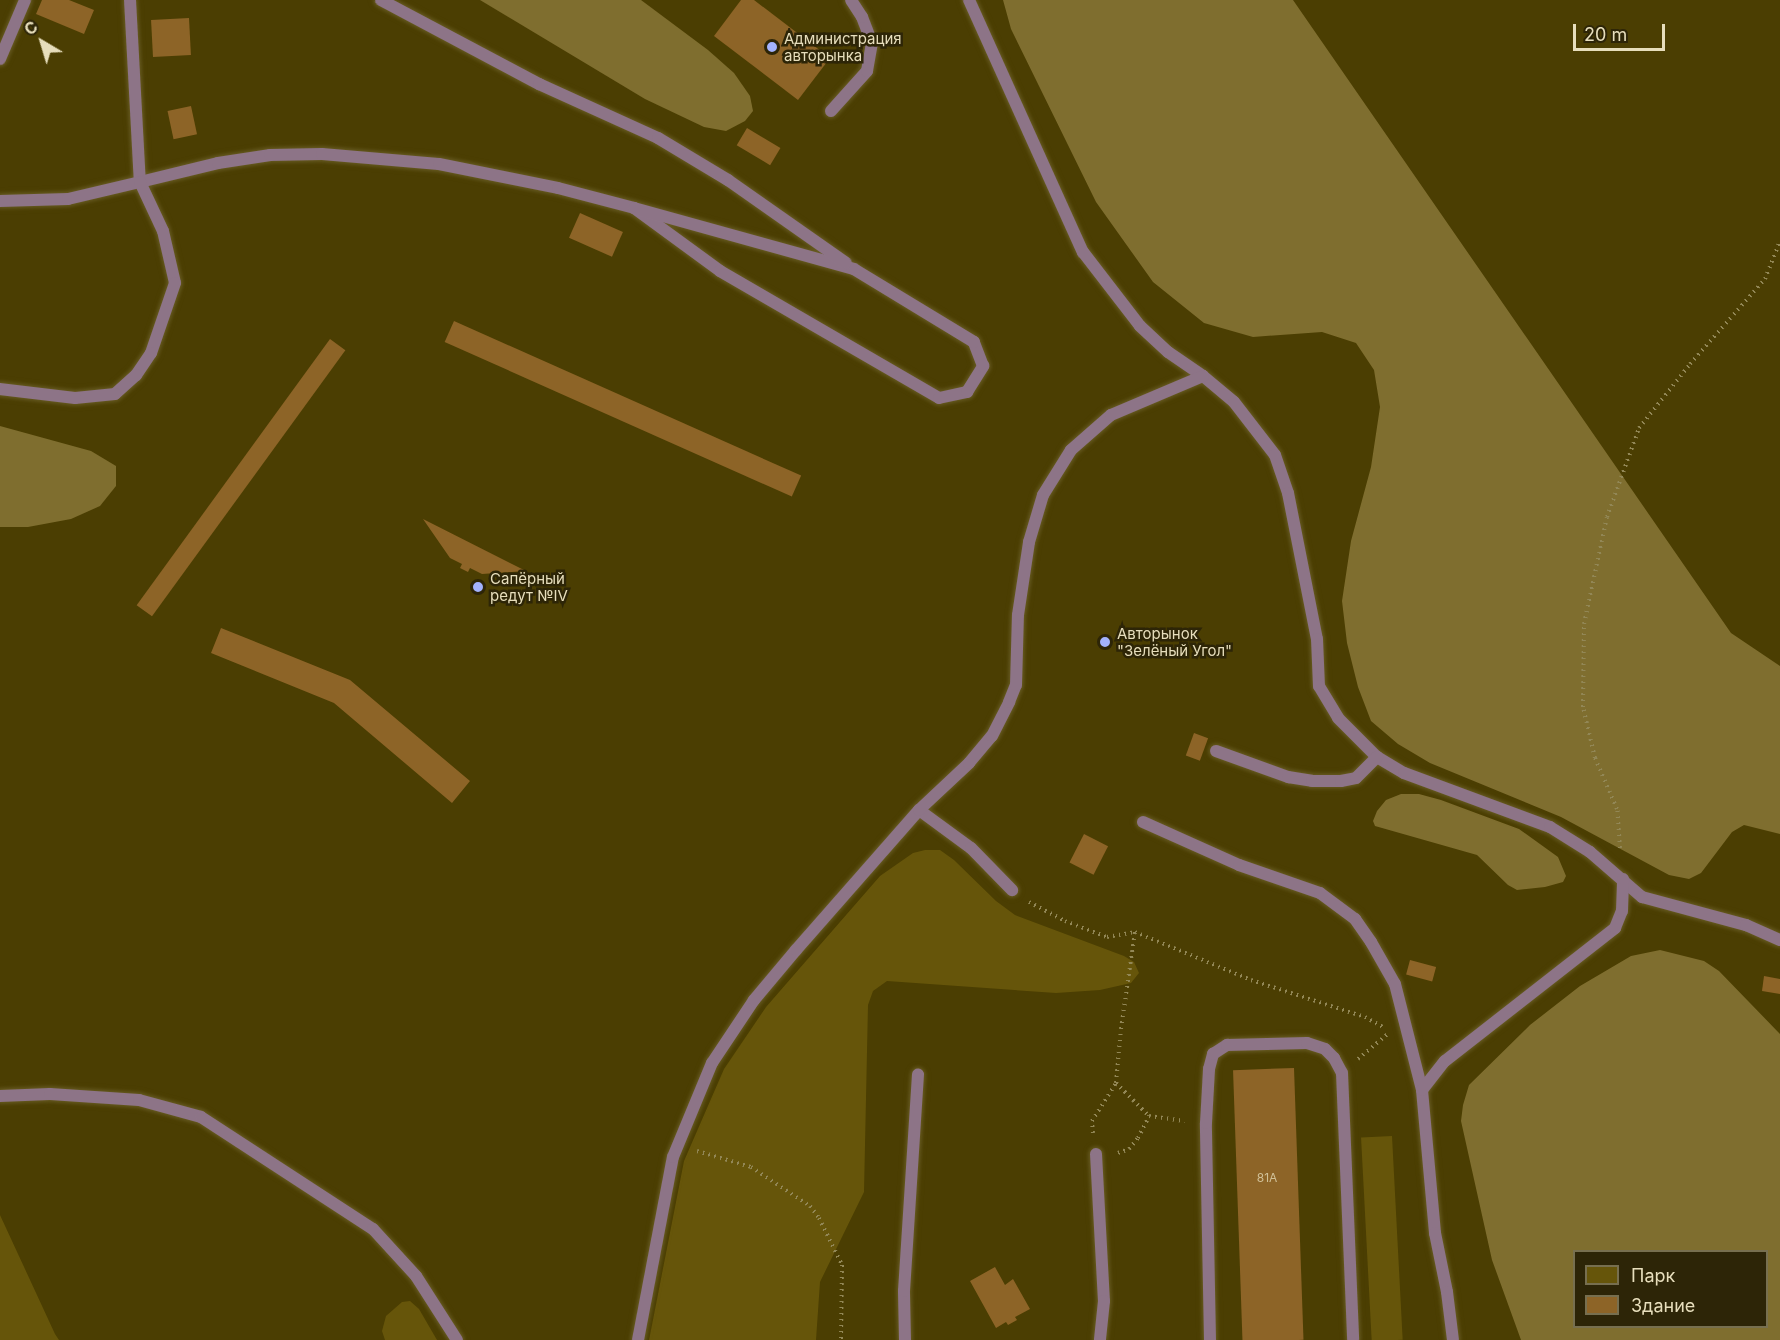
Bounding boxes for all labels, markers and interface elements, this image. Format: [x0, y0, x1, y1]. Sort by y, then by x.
north arrow [12, 12, 72, 72]
scale bar [1576, 12, 1668, 50]
text: С [20, 16, 42, 39]
text: 20 m [1584, 24, 1627, 45]
place label: Администрация авторынка [784, 29, 902, 64]
marker: Администрация авторынка [765, 40, 779, 54]
place label: Сапёрный редут №IV [490, 569, 568, 604]
marker: Сапёрный редут №IV [471, 580, 485, 594]
place label: Авторынок "Зелёный Угол" [1117, 624, 1232, 659]
marker: Авторынок "Зелёный Угол" [1098, 635, 1112, 649]
house number: 81А [1257, 1171, 1277, 1185]
legend [1573, 1250, 1768, 1328]
text: Парк [1631, 1265, 1675, 1286]
text: Здание [1631, 1295, 1695, 1316]

